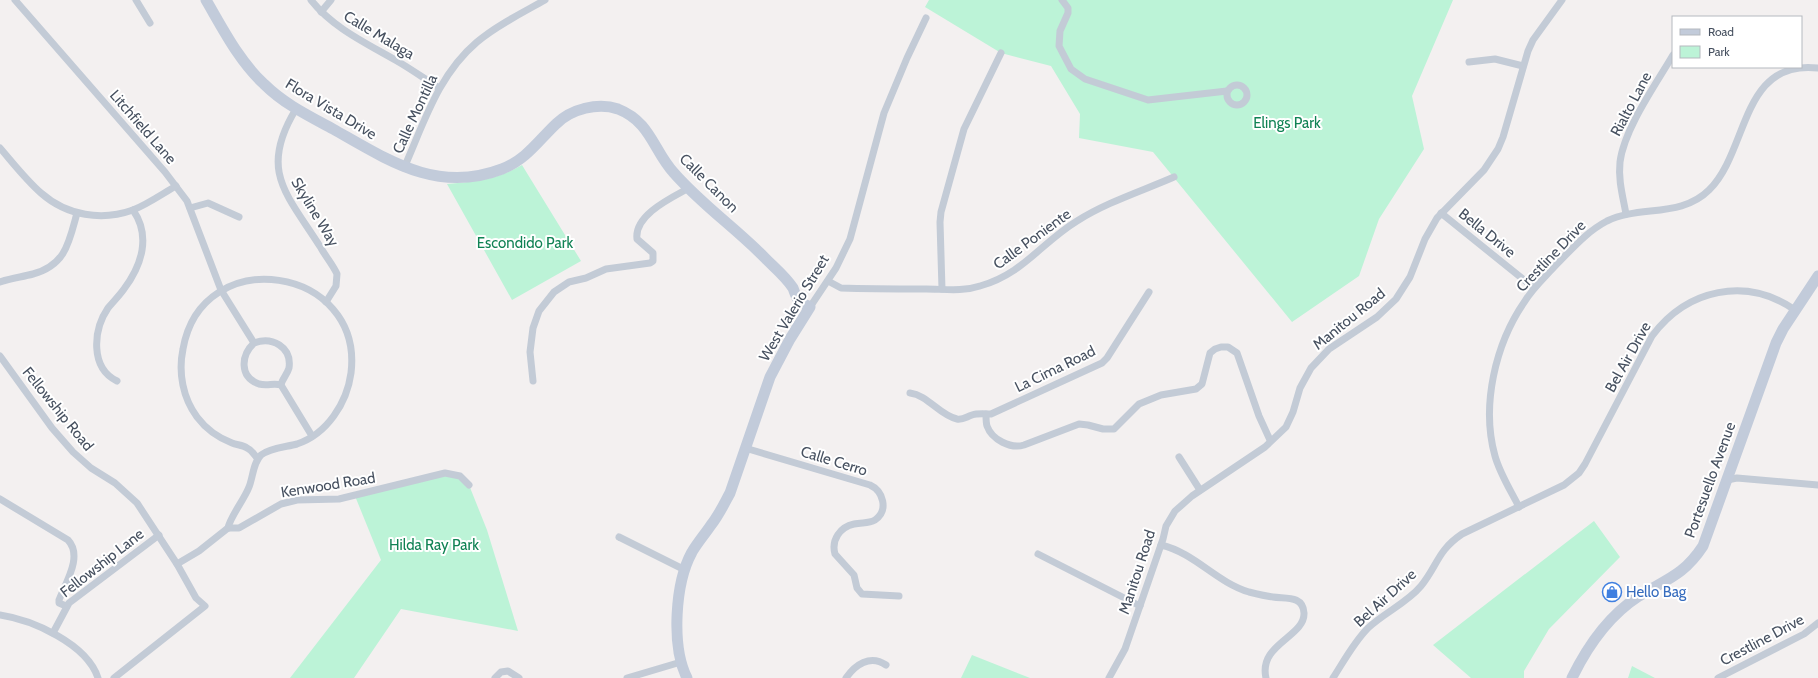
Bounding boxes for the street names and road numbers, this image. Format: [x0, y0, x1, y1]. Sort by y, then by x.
street label: Calle Malaga [340, 7, 418, 64]
street label: Rialto Lane [1607, 69, 1656, 139]
street label: Calle Montilla [389, 71, 442, 157]
street label: Flora Vista Drive [282, 75, 380, 143]
street label: Litchfield Lane [106, 86, 180, 168]
street label: Calle Canon [676, 150, 742, 216]
street label: Skyline Way [287, 174, 343, 250]
street label: Calle Poniente [990, 205, 1074, 273]
street label: Bella Drive [1455, 205, 1519, 262]
street label: Crestline Drive [1512, 216, 1590, 295]
street label: West Valerio Street [755, 252, 833, 364]
street label: Manitou Road [1309, 284, 1389, 354]
street label: Bel Air Drive [1601, 318, 1655, 395]
street label: La Cima Road [1012, 342, 1098, 396]
street label: Fellowship Road [19, 363, 97, 455]
street label: Portesuello Avenue [1681, 419, 1739, 540]
street label: Calle Cerro [798, 442, 870, 480]
street label: Kenwood Road [279, 469, 377, 501]
street label: Fellowship Lane [57, 525, 148, 601]
street label: Manitou Road [1115, 527, 1159, 617]
street label: Bel Air Drive [1350, 565, 1420, 631]
street label: Crestline Drive [1717, 610, 1807, 670]

